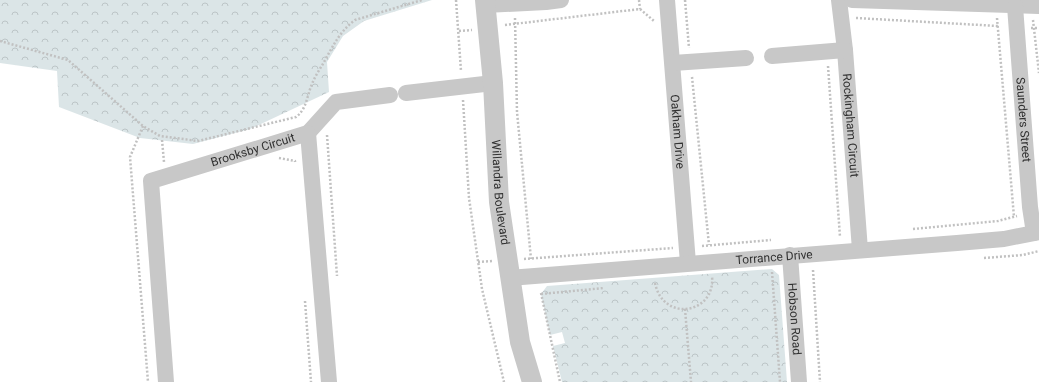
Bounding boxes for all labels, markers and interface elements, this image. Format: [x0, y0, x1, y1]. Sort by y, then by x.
street label: Rockingham Circuit [840, 73, 862, 178]
street label: Saunders Street [1013, 77, 1034, 163]
street label: Oakham Drive [668, 94, 687, 169]
street label: Brooksby Circuit [209, 130, 297, 169]
street label: Willandra Boulevard [489, 139, 512, 246]
street label: Torrance Drive [735, 247, 813, 267]
street label: Hobson Road [785, 282, 804, 355]

